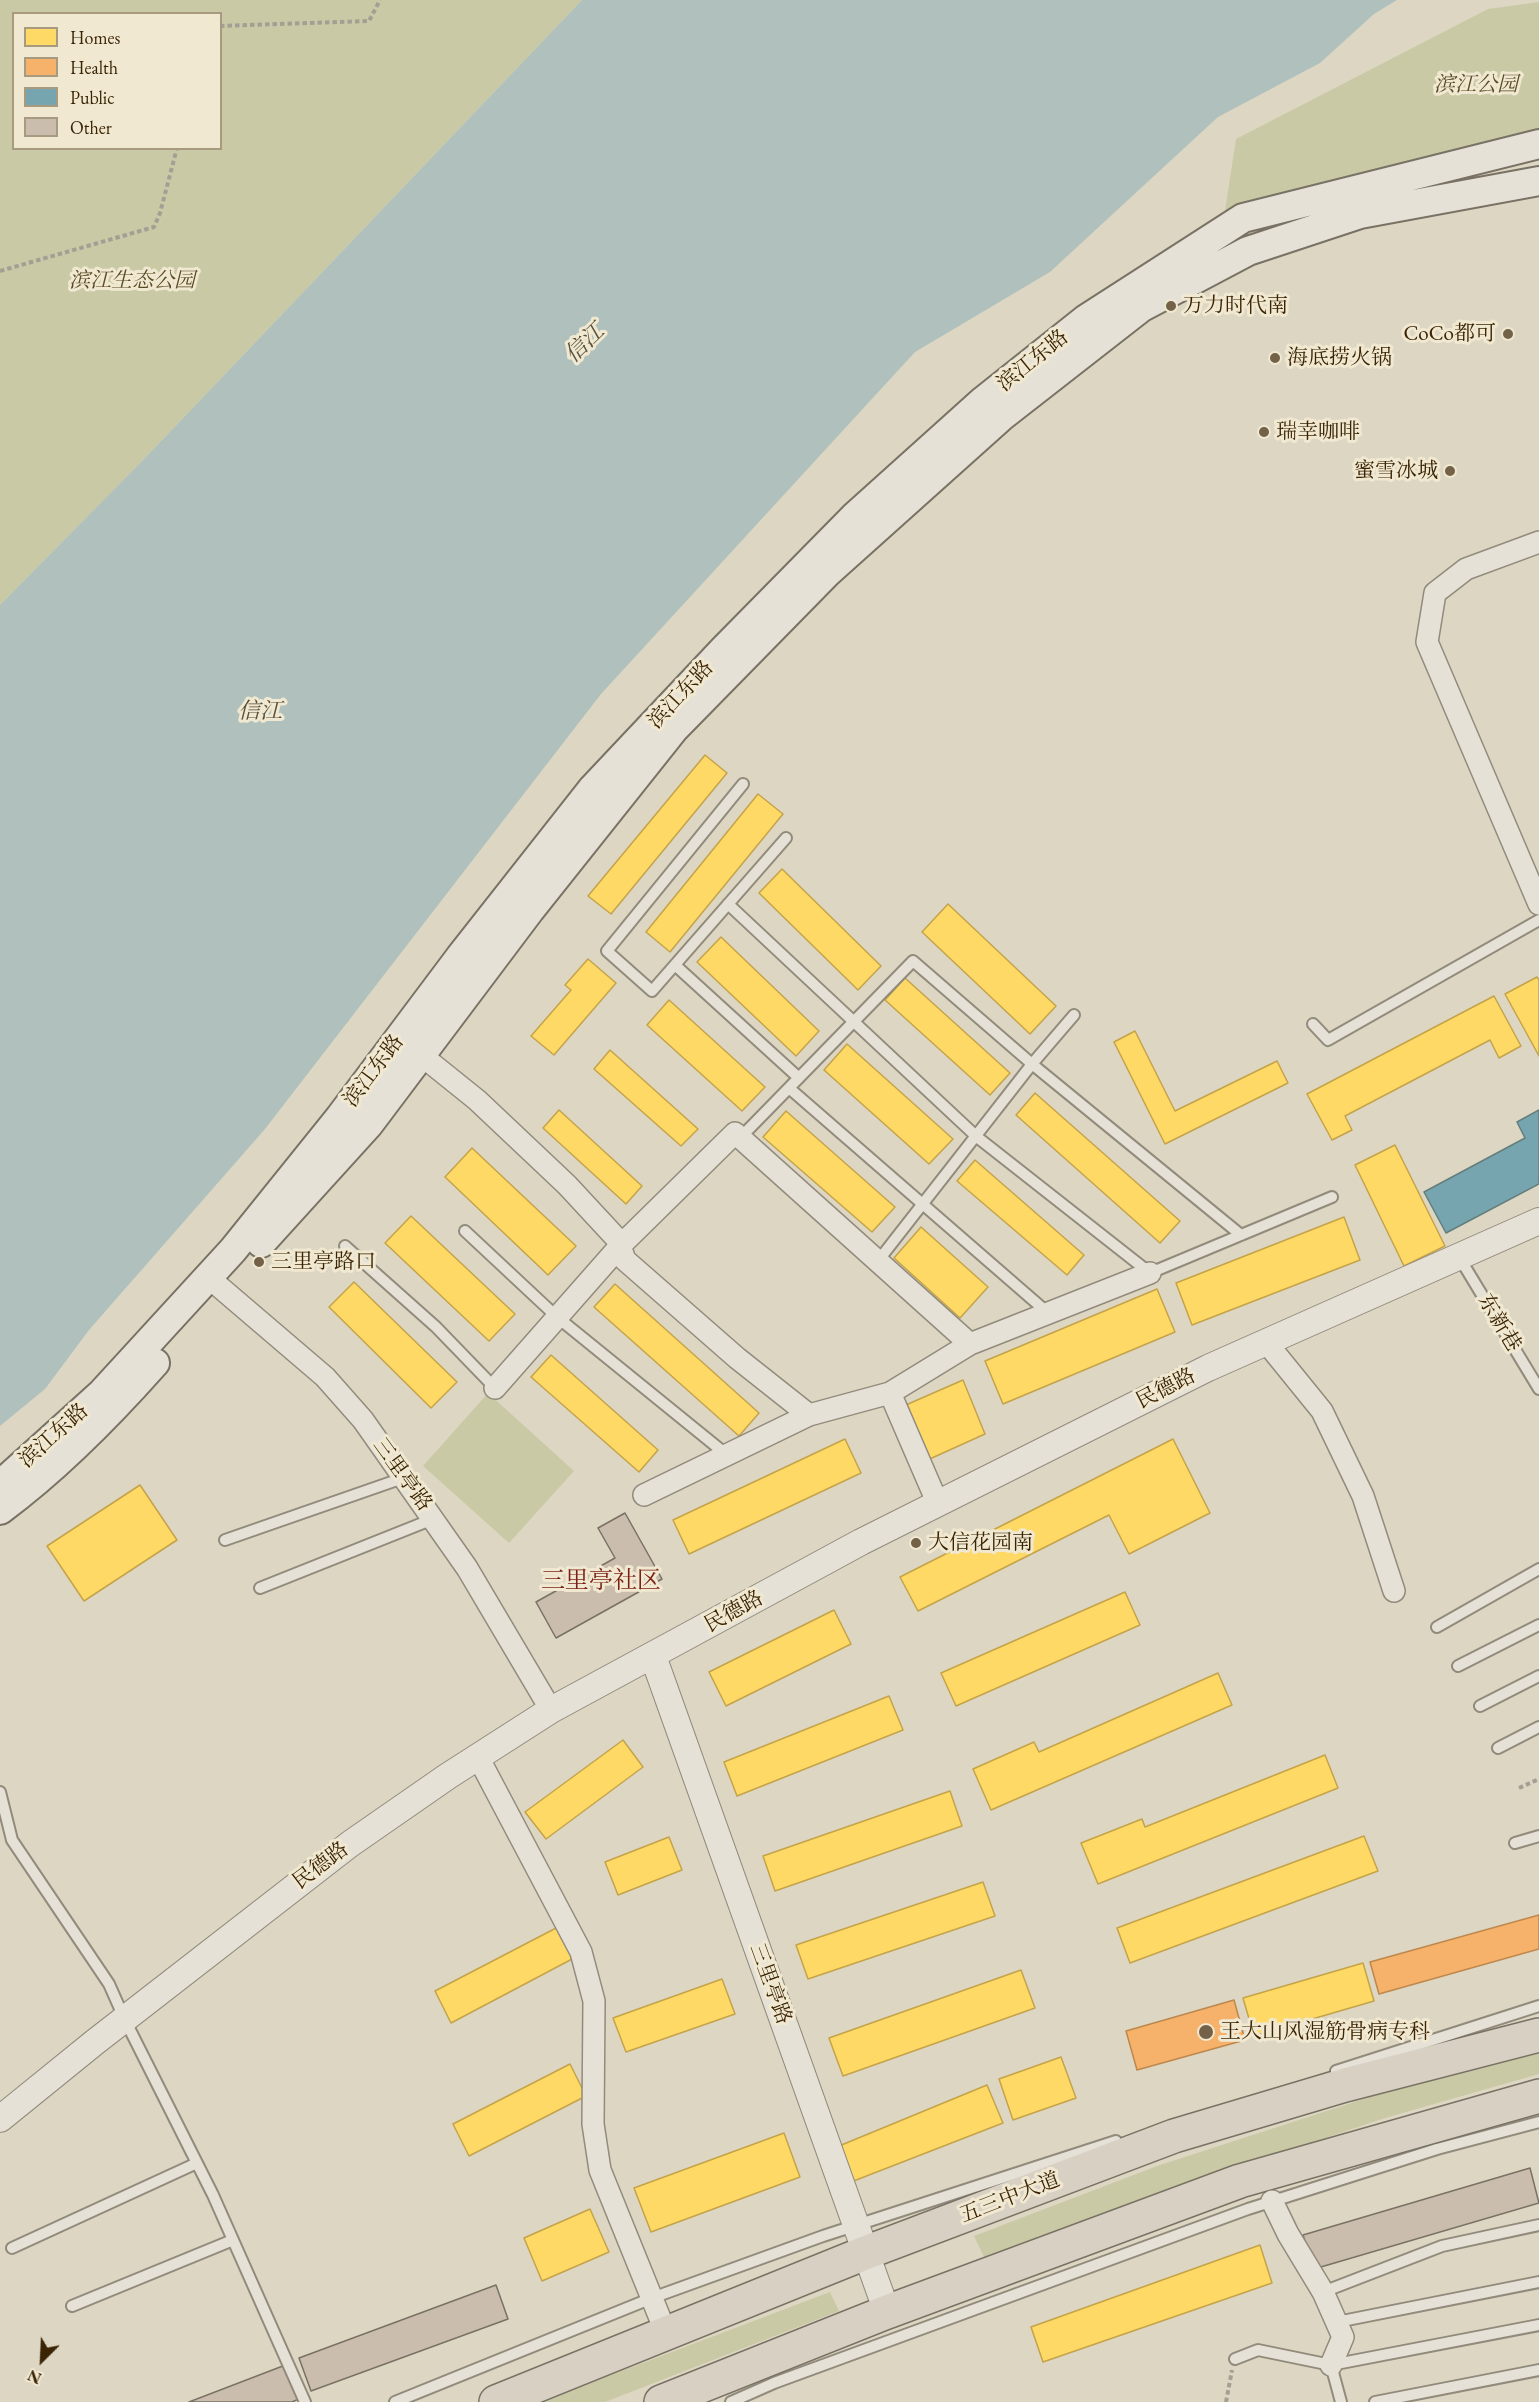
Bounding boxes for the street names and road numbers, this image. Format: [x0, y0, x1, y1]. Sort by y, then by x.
street label: 滨江东路 [992, 325, 1074, 397]
street label: 滨江东路 [643, 656, 719, 734]
street label: 滨江东路 [339, 1030, 409, 1112]
street label: 东新巷 [1472, 1290, 1526, 1356]
street label: 民德路 [1132, 1363, 1200, 1415]
street label: 滨江东路 [14, 1399, 94, 1473]
street label: 三里亭路 [367, 1434, 437, 1516]
street label: 民德路 [700, 1586, 768, 1638]
street label: 民德路 [288, 1837, 354, 1895]
street label: 三里亭路 [744, 1940, 796, 2028]
street label: 五三中大道 [956, 2167, 1064, 2229]

